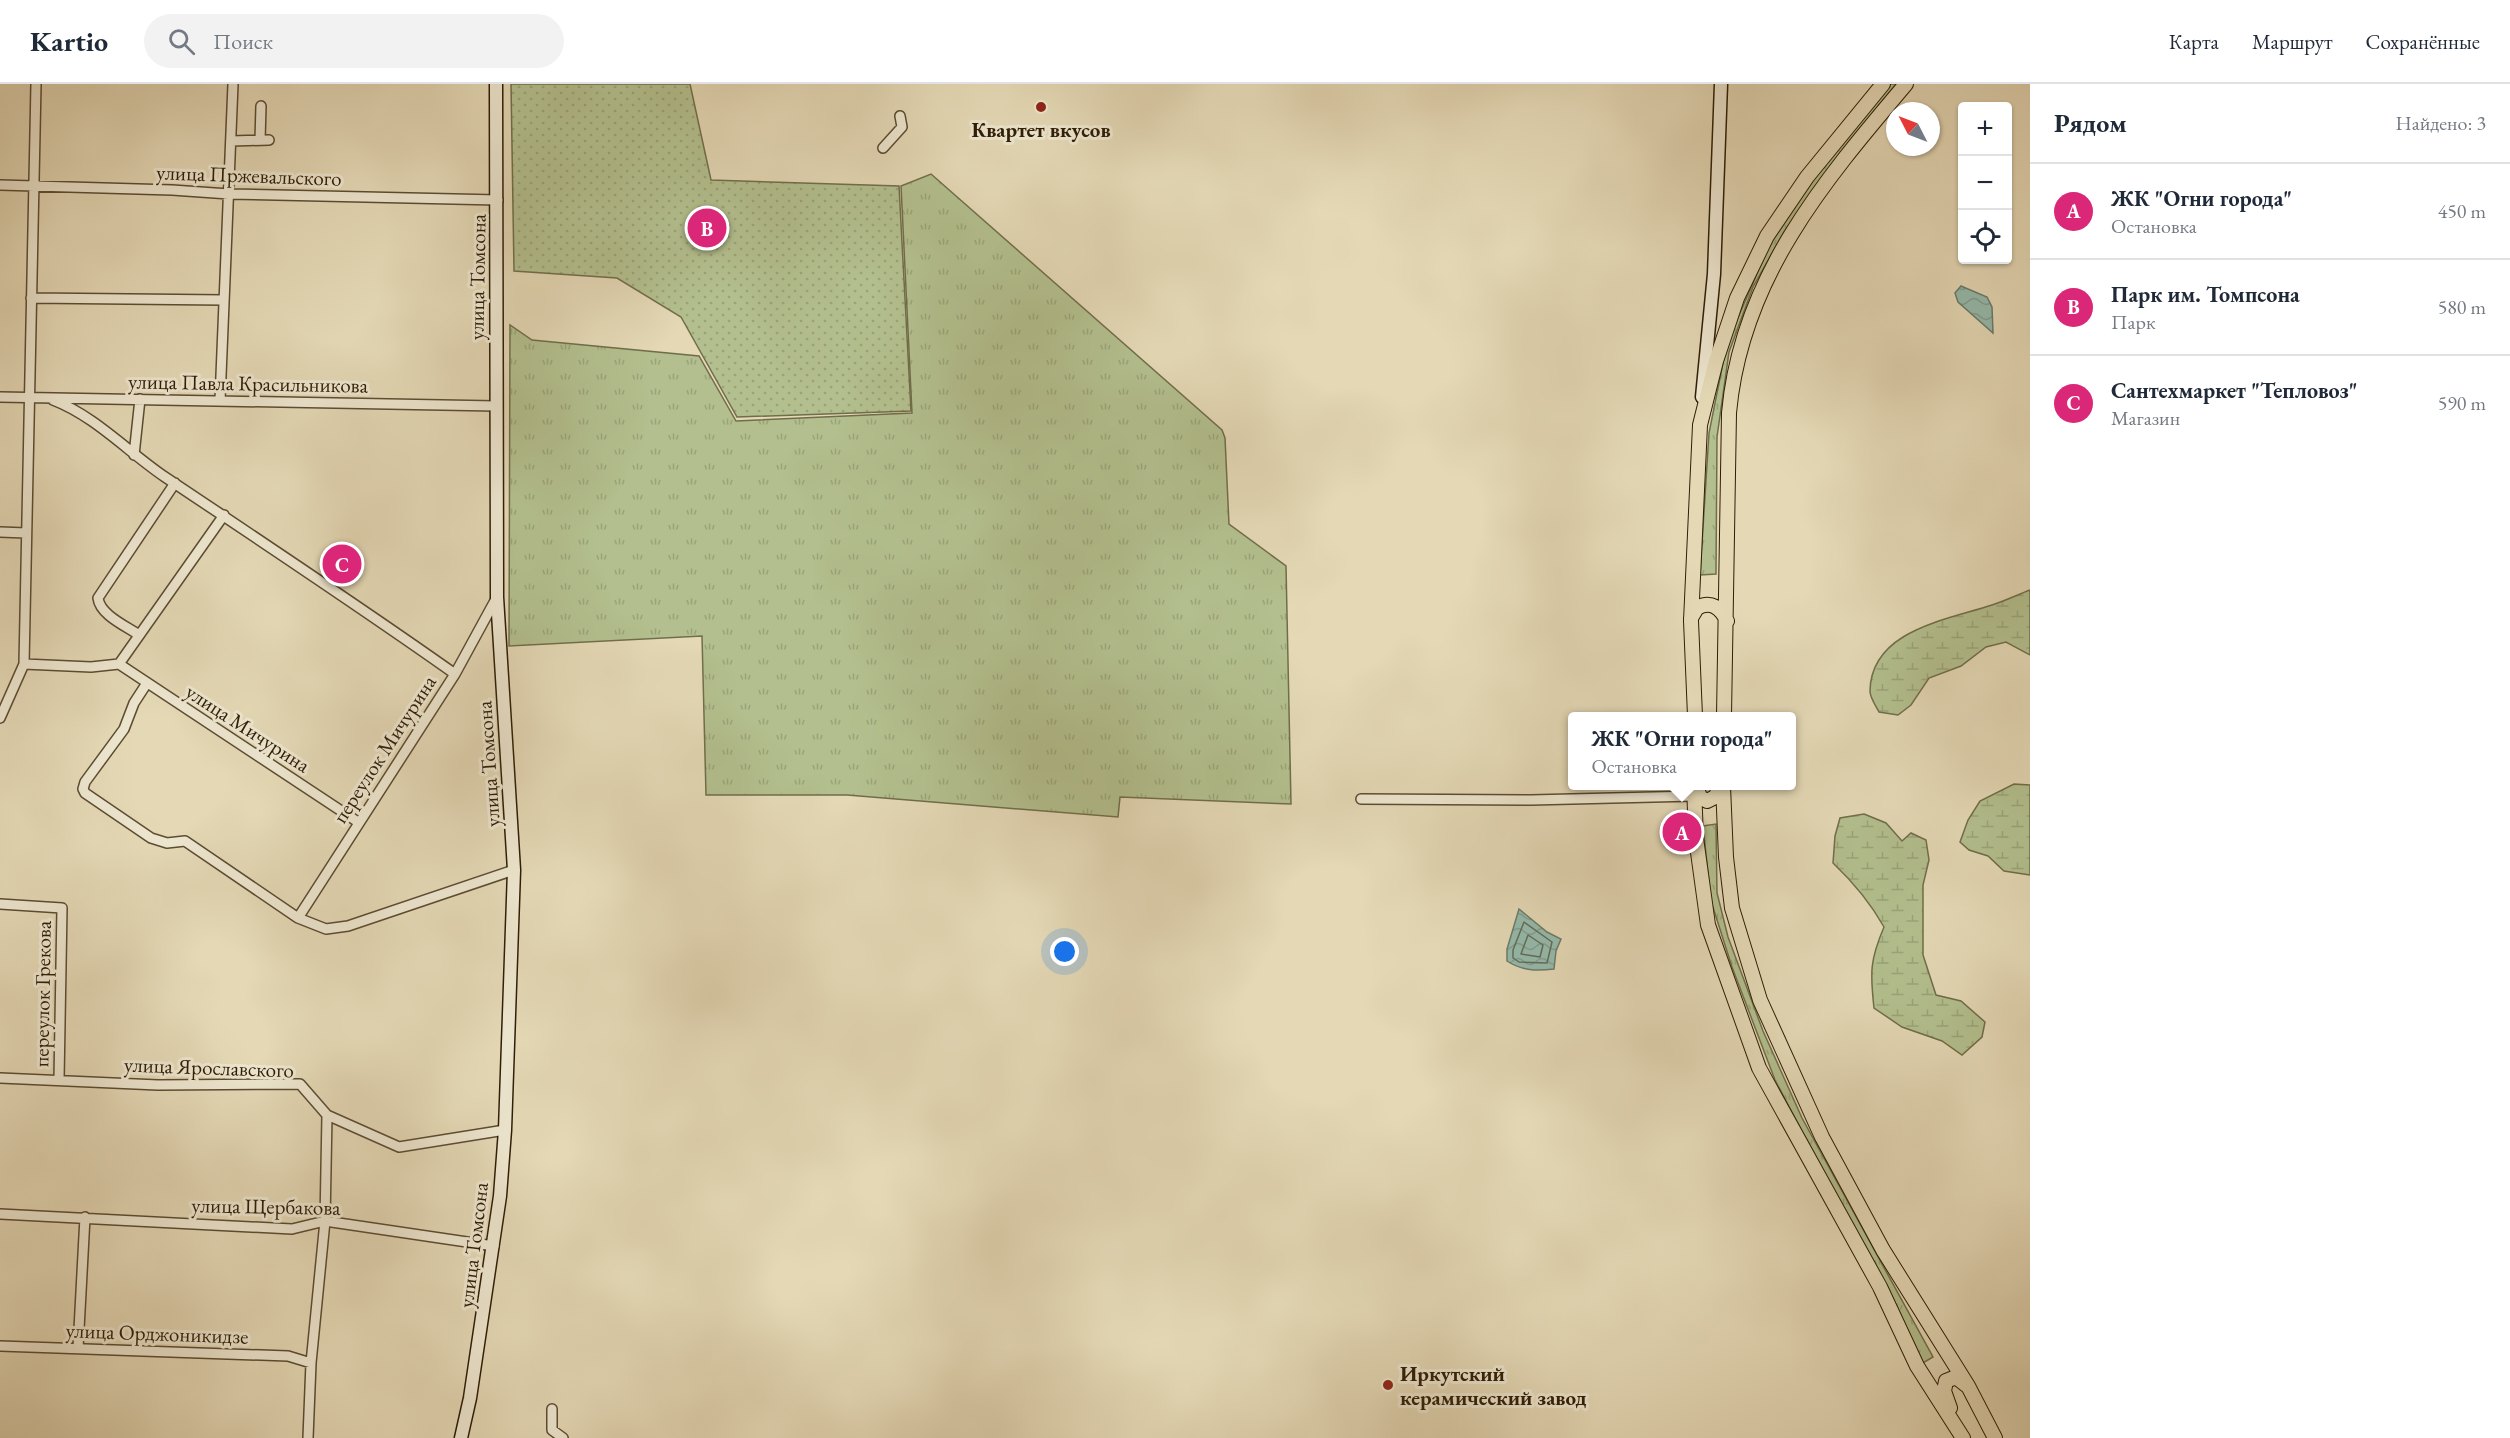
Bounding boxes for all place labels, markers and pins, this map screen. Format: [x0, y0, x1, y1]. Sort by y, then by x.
marker: Квартет вкусов [1034, 100, 1048, 114]
place label: Квартет вкусов [971, 116, 1111, 143]
pin: B [688, 206, 726, 250]
pin: C [322, 542, 362, 586]
pin: A [1662, 810, 1702, 855]
place label: Иркутский керамический завод [1400, 1360, 1587, 1411]
marker: Иркутский керамический завод [1381, 1378, 1395, 1392]

